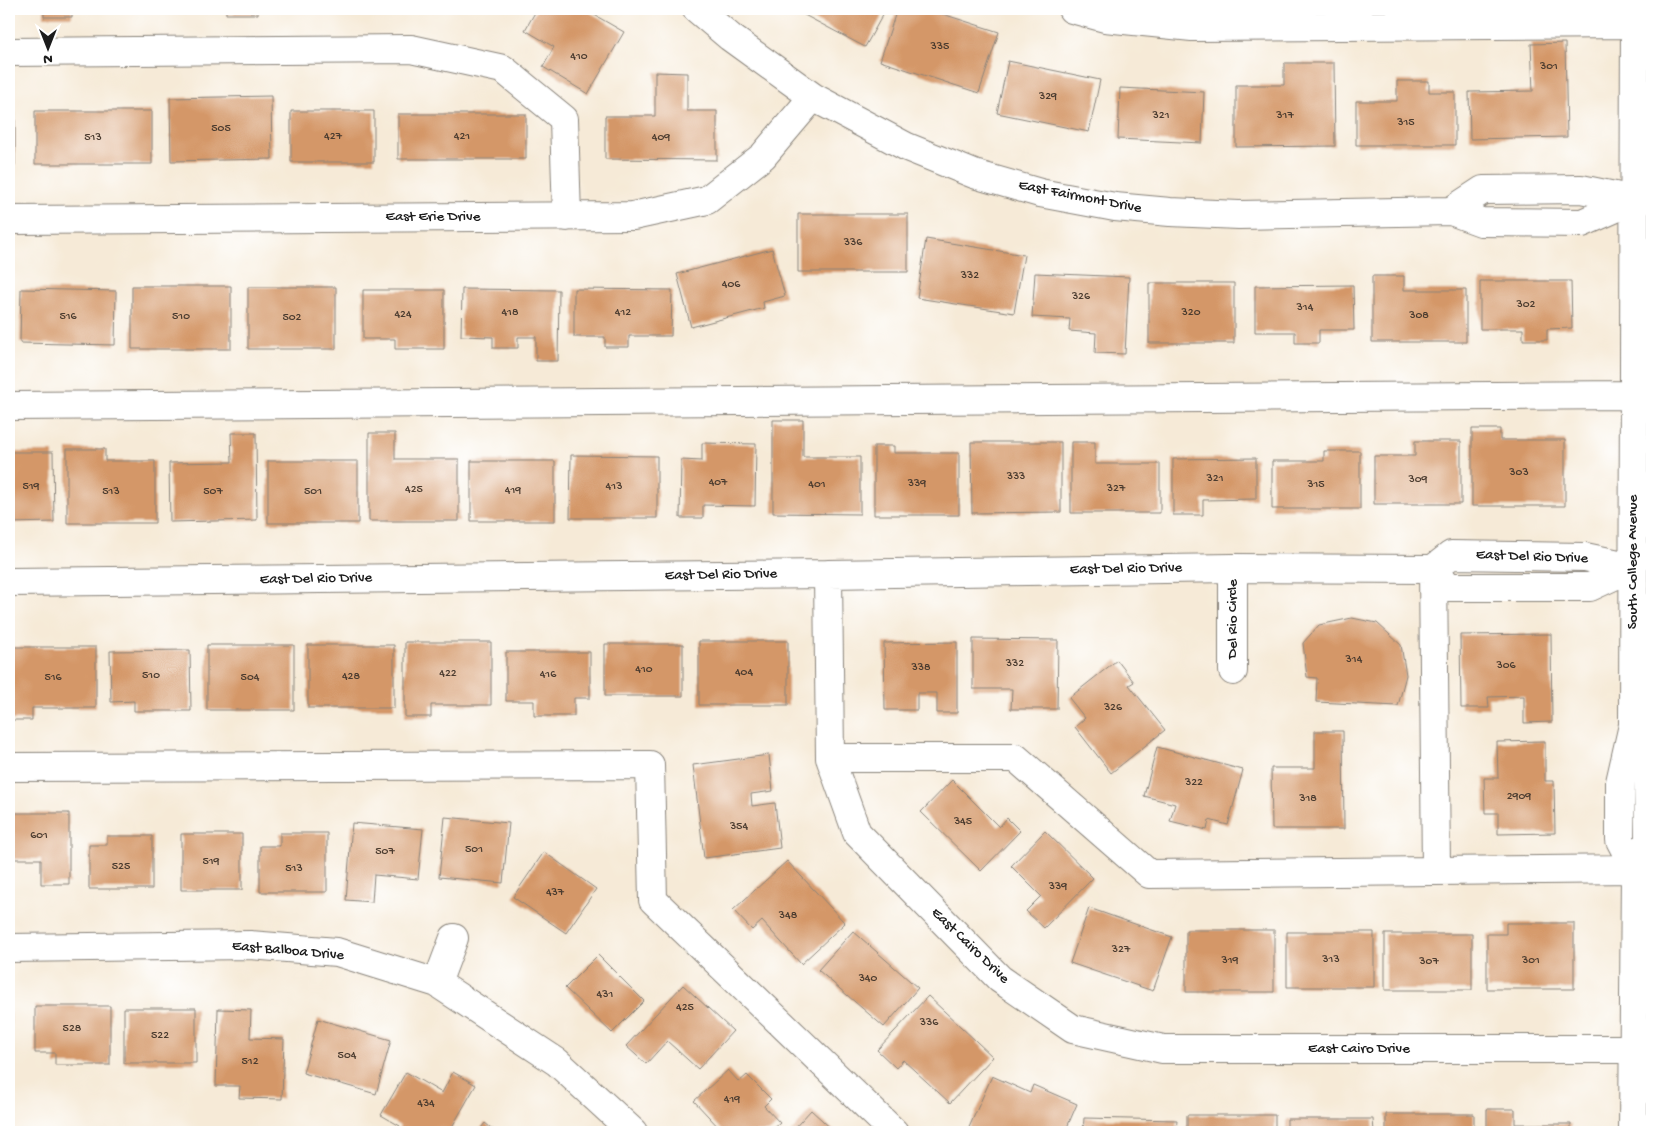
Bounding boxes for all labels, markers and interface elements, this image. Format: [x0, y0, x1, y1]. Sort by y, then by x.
north arrow [22, 22, 72, 72]
house number: 335 [930, 40, 949, 54]
text: N [43, 50, 53, 67]
house number: 410 [570, 50, 588, 64]
house number: 301 [1539, 60, 1558, 74]
house number: 329 [1038, 90, 1057, 104]
house number: 321 [1152, 109, 1170, 123]
house number: 317 [1275, 109, 1294, 123]
house number: 315 [1396, 116, 1415, 130]
house number: 505 [211, 122, 231, 136]
house number: 427 [324, 130, 343, 144]
house number: 421 [454, 130, 470, 144]
house number: 513 [84, 131, 102, 145]
house number: 409 [652, 131, 670, 145]
street label: East Fairmont Drive [1017, 176, 1143, 218]
street label: East Erie Drive [386, 208, 481, 226]
house number: 336 [843, 236, 863, 250]
house number: 332 [960, 269, 979, 283]
house number: 406 [722, 278, 741, 292]
house number: 326 [1071, 290, 1091, 304]
house number: 302 [1516, 298, 1536, 312]
house number: 314 [1296, 301, 1314, 315]
house number: 418 [501, 306, 519, 320]
house number: 412 [615, 306, 631, 320]
house number: 320 [1181, 306, 1201, 320]
house number: 424 [394, 308, 412, 322]
house number: 308 [1408, 309, 1429, 323]
house number: 516 [59, 310, 78, 324]
house number: 510 [172, 310, 190, 324]
house number: 502 [282, 311, 302, 325]
house number: 303 [1508, 466, 1529, 480]
house number: 333 [1006, 470, 1025, 484]
house number: 321 [1206, 472, 1224, 486]
house number: 309 [1407, 473, 1428, 487]
house number: 407 [709, 476, 728, 490]
house number: 339 [907, 477, 926, 491]
house number: 401 [808, 478, 826, 492]
house number: 315 [1306, 478, 1325, 492]
house number: 519 [22, 480, 40, 494]
house number: 413 [606, 480, 622, 494]
house number: 327 [1106, 482, 1126, 496]
house number: 425 [405, 483, 423, 497]
house number: 419 [505, 484, 521, 498]
house number: 513 [102, 485, 120, 499]
house number: 507 [203, 485, 223, 499]
house number: 501 [304, 485, 322, 499]
street label: South College Avenue [1624, 494, 1642, 629]
street label: East Del Rio Drive [1476, 546, 1589, 568]
street label: East Del Rio Drive [1070, 559, 1183, 579]
street label: East Del Rio Drive [665, 565, 778, 585]
street label: East Del Rio Drive [260, 569, 373, 589]
street label: Del Rio Circle [1224, 579, 1242, 660]
house number: 314 [1345, 653, 1363, 667]
house number: 332 [1005, 657, 1024, 671]
house number: 306 [1495, 659, 1516, 673]
house number: 338 [910, 661, 931, 675]
house number: 410 [635, 663, 653, 677]
house number: 404 [735, 666, 753, 680]
house number: 422 [439, 667, 457, 681]
house number: 416 [540, 668, 557, 682]
house number: 510 [142, 669, 160, 683]
house number: 428 [342, 670, 360, 684]
house number: 516 [44, 671, 63, 685]
house number: 504 [241, 671, 260, 685]
house number: 326 [1103, 701, 1123, 715]
house number: 322 [1184, 776, 1203, 790]
house number: 2909 [1507, 790, 1531, 804]
house number: 318 [1298, 792, 1317, 806]
house number: 345 [953, 815, 972, 829]
house number: 354 [729, 820, 748, 834]
house number: 601 [30, 829, 48, 843]
house number: 501 [465, 843, 483, 857]
house number: 507 [375, 845, 395, 859]
house number: 519 [202, 855, 220, 869]
house number: 525 [112, 860, 130, 874]
house number: 513 [285, 862, 303, 876]
house number: 339 [1048, 880, 1067, 894]
house number: 437 [546, 886, 565, 900]
street label: East Cairo Drive [927, 904, 1013, 988]
house number: 348 [778, 909, 798, 923]
street label: East Balboa Drive [231, 937, 345, 965]
house number: 327 [1111, 943, 1131, 957]
house number: 313 [1321, 953, 1340, 967]
house number: 319 [1220, 954, 1239, 968]
house number: 301 [1521, 954, 1540, 968]
house number: 307 [1418, 955, 1439, 969]
house number: 340 [858, 972, 878, 986]
house number: 431 [597, 988, 614, 1002]
house number: 425 [676, 1001, 694, 1015]
house number: 336 [919, 1016, 939, 1030]
house number: 528 [63, 1022, 82, 1036]
house number: 522 [151, 1029, 169, 1043]
street label: East Cairo Drive [1308, 1040, 1410, 1058]
house number: 504 [338, 1049, 357, 1063]
house number: 512 [241, 1055, 259, 1069]
house number: 419 [724, 1093, 740, 1107]
house number: 434 [417, 1097, 435, 1111]

